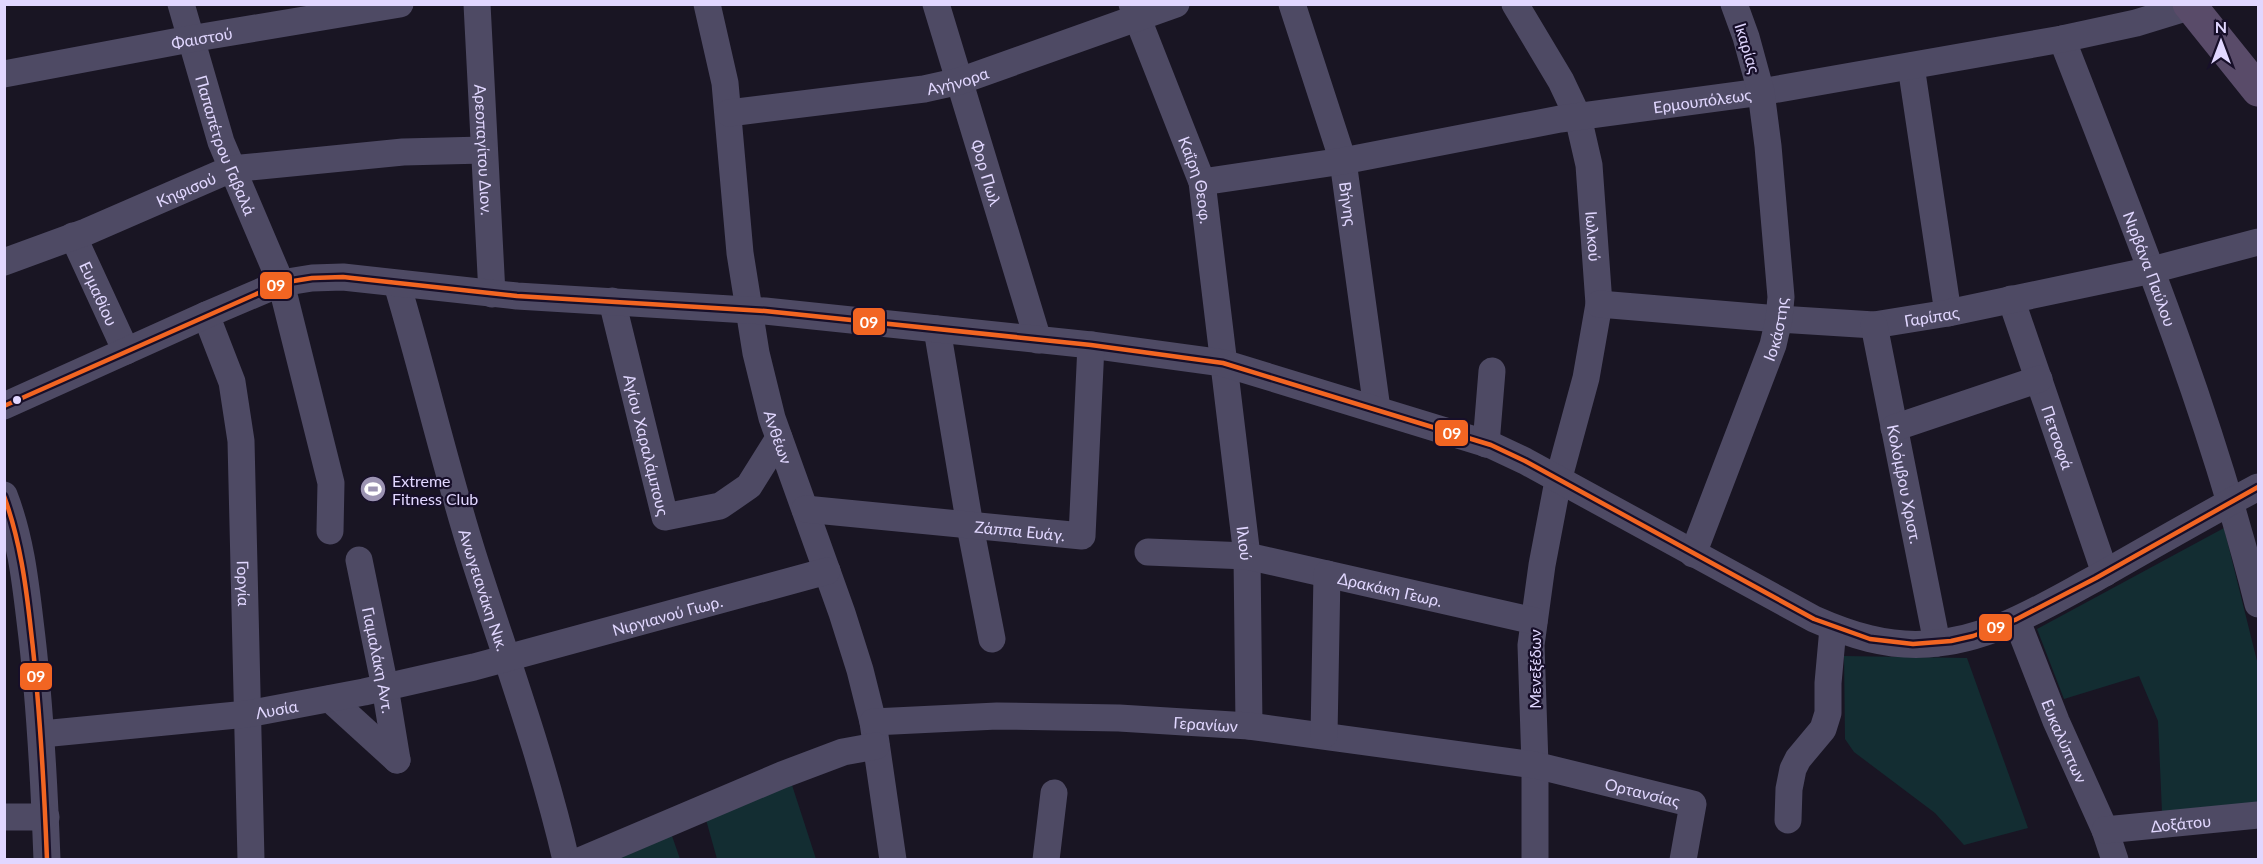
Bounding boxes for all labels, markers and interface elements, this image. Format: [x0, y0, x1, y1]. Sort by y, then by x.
north arrow [2191, 12, 2251, 72]
text: N [2215, 17, 2227, 36]
street label: Ικαρίας [1731, 21, 1765, 76]
street label: Φαιστού [169, 23, 234, 52]
street label: Αγήνορα [925, 62, 991, 98]
street label: Παπαπέτρου Γαβαλά [193, 73, 261, 218]
street label: Αρεοπαγίτου Διον. [472, 84, 497, 216]
street label: Ερμουπόλεως [1652, 84, 1753, 116]
street label: Καΐρη Θεοφ. [1175, 133, 1216, 225]
street label: Φορ Πωλ [968, 137, 1006, 208]
street label: Κηφισού [153, 167, 218, 210]
street label: Βήνης [1336, 180, 1361, 227]
street label: Νιρβάνα Παύλου [2120, 208, 2180, 329]
street label: Ιωλκού [1583, 210, 1605, 262]
street label: Ευμαθίου [76, 258, 122, 328]
line badge: 09 [259, 271, 293, 300]
text: 09 [267, 275, 285, 294]
street label: Ιοκάστης [1758, 296, 1790, 363]
street label: Γαρίπας [1903, 301, 1961, 329]
line badge: 09 [852, 307, 886, 336]
text: 09 [860, 312, 878, 331]
street label: Αγίου Χαραλάμπους [621, 372, 674, 518]
unlabelled marker [11, 394, 23, 406]
street label: Πετσοφά [2039, 403, 2078, 472]
street label: Ανθέων [761, 408, 797, 466]
line badge: 09 [1434, 419, 1469, 447]
text: 09 [1443, 423, 1461, 442]
street label: Κολόμβου Χριστ. [1884, 423, 1927, 545]
place label: Extreme Fitness Club [392, 471, 478, 508]
sports icon: Extreme Fitness Club [358, 474, 388, 504]
street label: Ζάππα Ευάγ. [974, 516, 1066, 544]
street label: Ιλιού [1234, 525, 1257, 561]
street label: Ανωγειανάκη Νικ. [456, 526, 513, 653]
street label: Γοργία [234, 560, 254, 607]
street label: Δρακάκη Γεωρ. [1336, 567, 1444, 609]
street label: Νιργιανού Γιωρ. [610, 590, 724, 639]
street label: Γιαμαλάκη Αντ. [359, 605, 399, 715]
line badge: 09 [1978, 613, 2013, 642]
text: 09 [1987, 617, 2005, 636]
street label: Μενεξέδων [1525, 629, 1545, 709]
line badge: 09 [19, 662, 53, 691]
text: 09 [27, 666, 45, 685]
street label: Λυσία [254, 695, 300, 722]
street label: Ευκαλύπτων [2039, 696, 2092, 786]
street label: Γερανίων [1173, 712, 1239, 735]
street label: Ορτανσίας [1603, 773, 1683, 810]
street label: Δοξάτου [2150, 810, 2212, 835]

